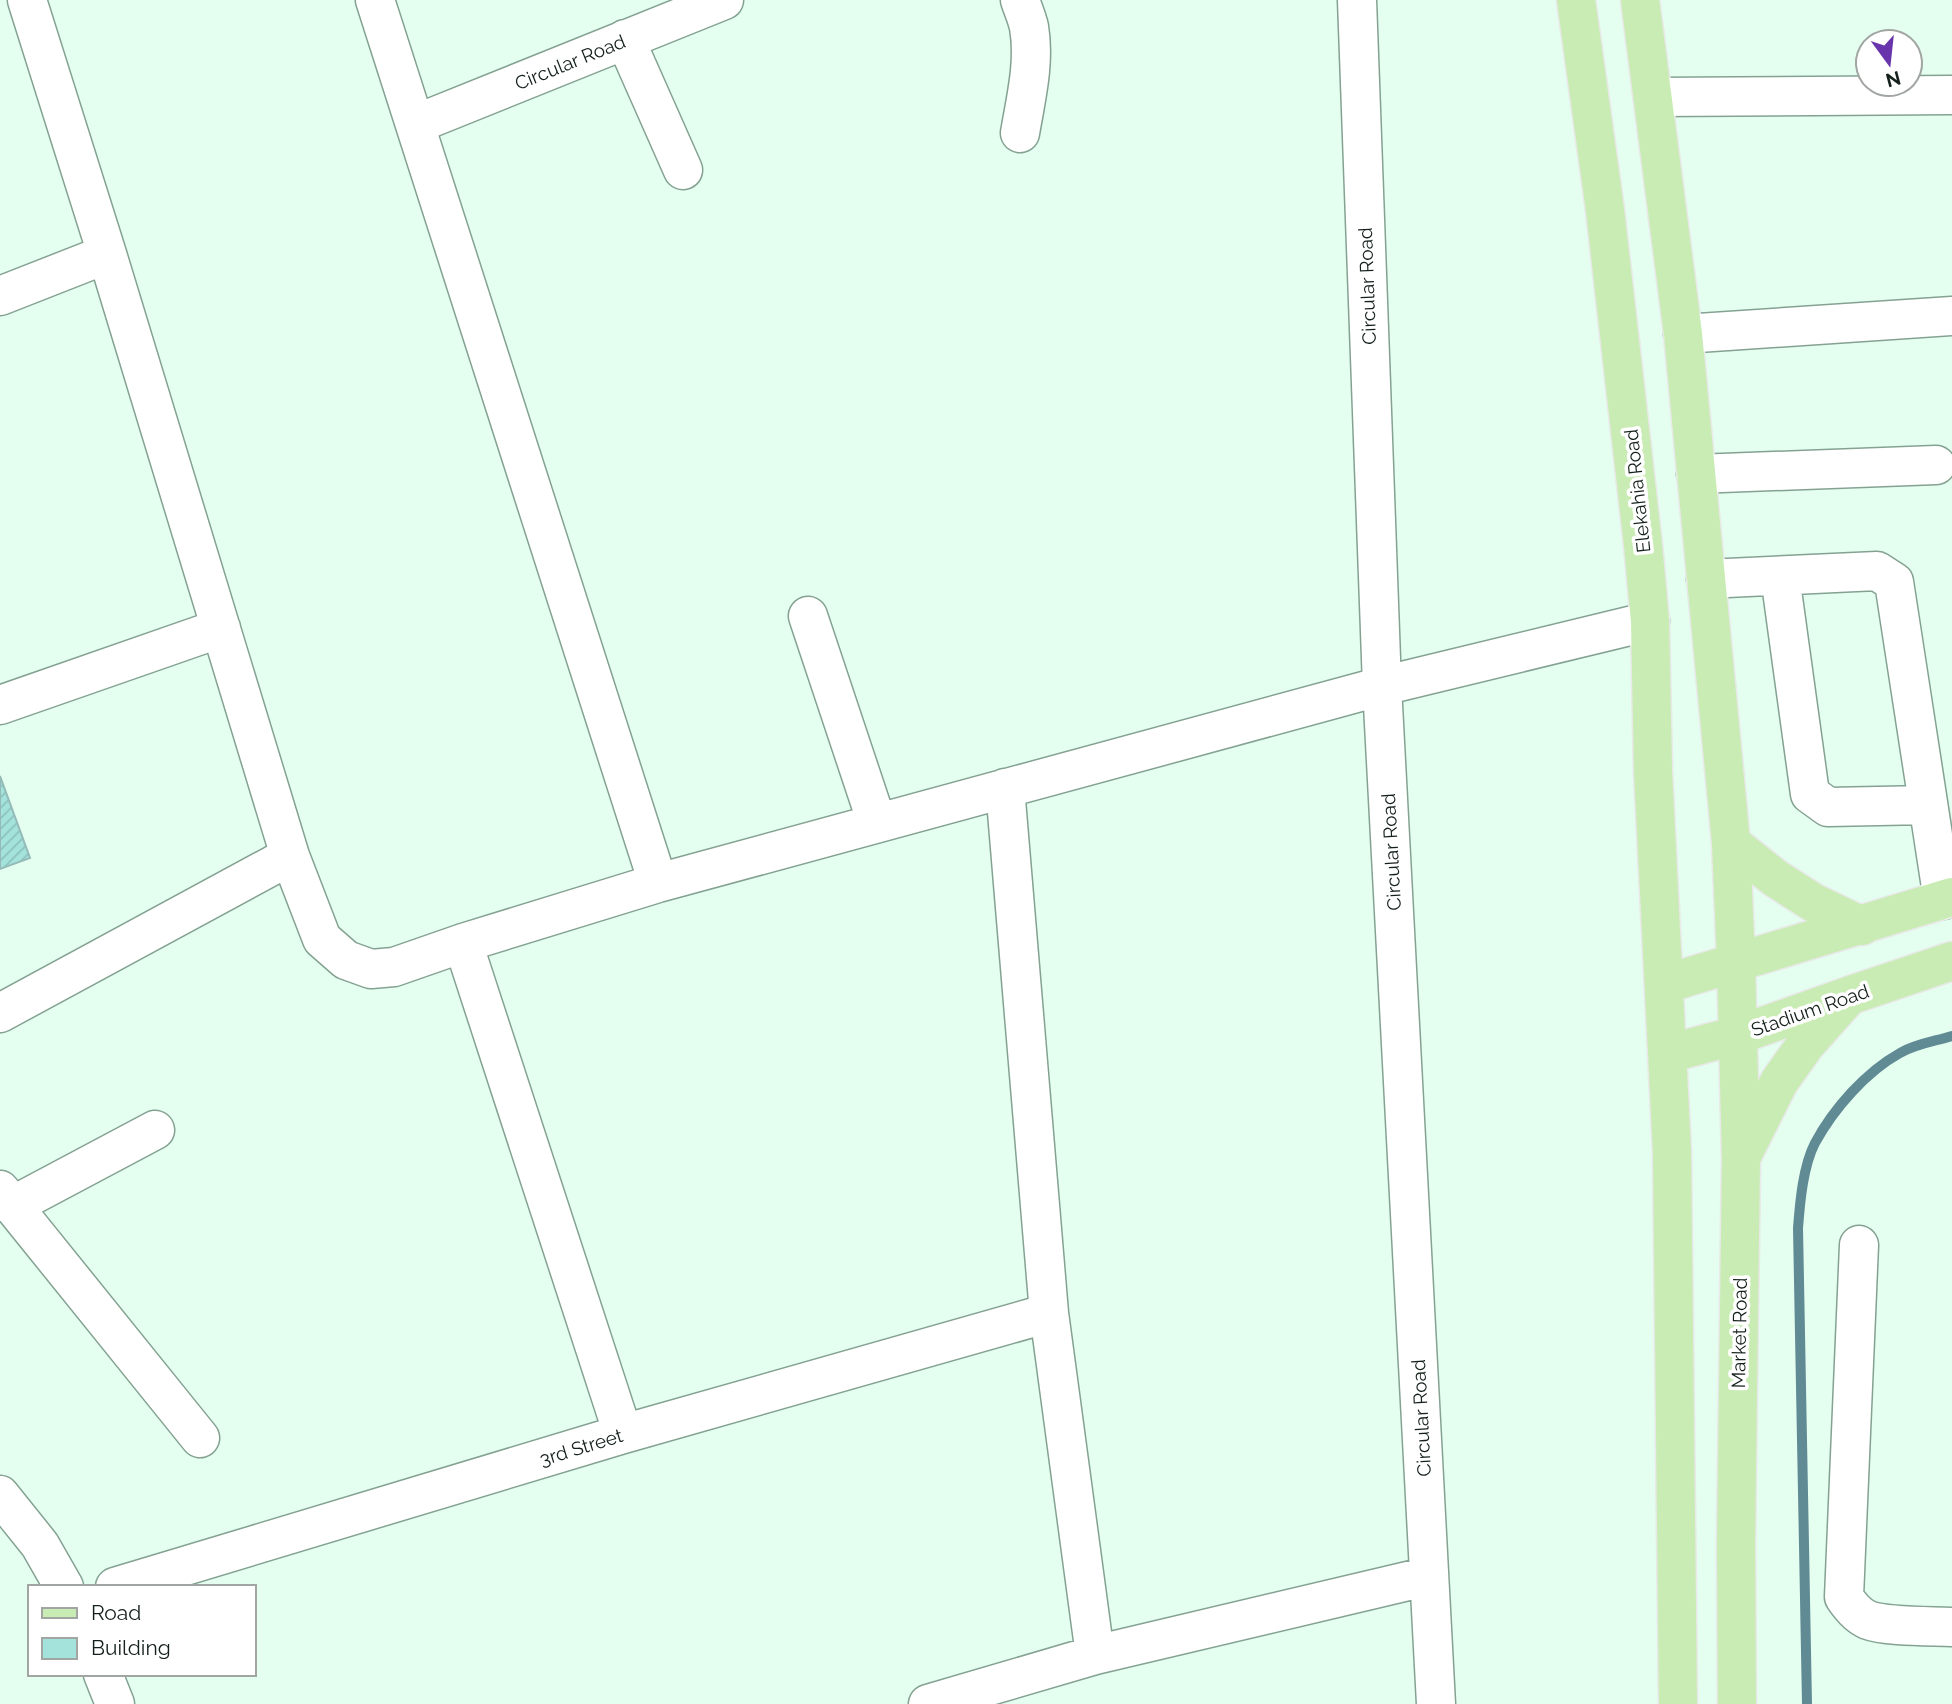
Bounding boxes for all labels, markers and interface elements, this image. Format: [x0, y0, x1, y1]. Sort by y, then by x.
north arrow [1854, 28, 1924, 98]
street label: Circular Road [511, 30, 629, 94]
text: N [1884, 67, 1903, 92]
street label: Circular Road [1354, 227, 1380, 345]
street label: Elekahia Road [1620, 428, 1654, 554]
street label: Circular Road [1377, 793, 1405, 911]
street label: Stadium Road [1748, 980, 1872, 1040]
street label: Market Road [1727, 1277, 1751, 1389]
street label: Circular Road [1407, 1359, 1435, 1477]
street label: 3rd Street [537, 1424, 626, 1470]
legend [28, 1585, 256, 1676]
text: Road [91, 1600, 141, 1625]
text: Building [91, 1635, 171, 1660]

